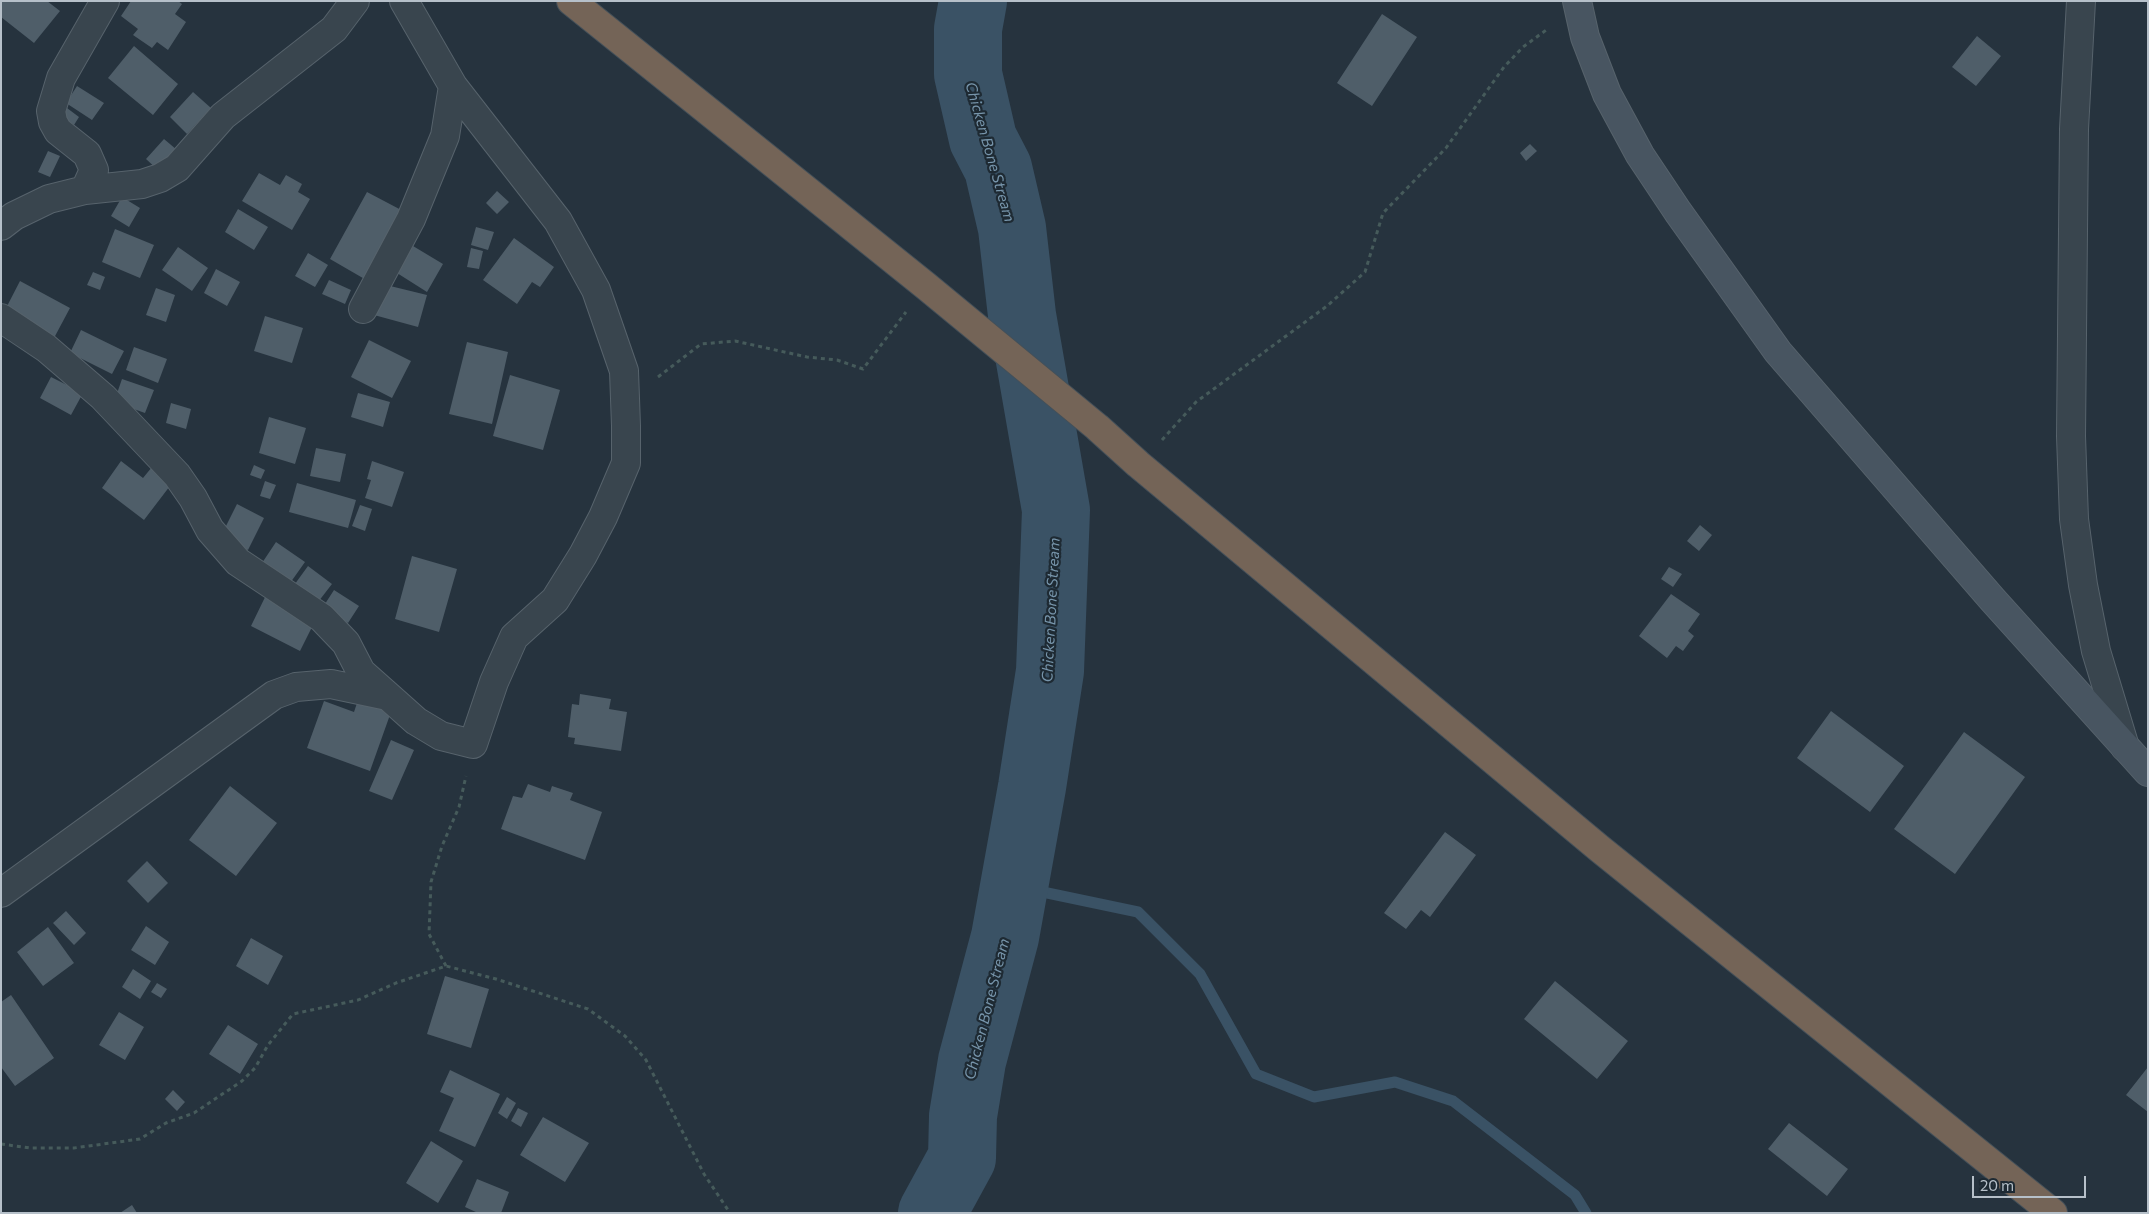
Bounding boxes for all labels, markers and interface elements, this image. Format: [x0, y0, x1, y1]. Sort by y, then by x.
water label: Chicken Bone Stream [961, 80, 1019, 224]
water label: Chicken Bone Stream [1038, 537, 1064, 683]
water label: Chicken Bone Stream [961, 937, 1013, 1081]
scale bar [1974, 1166, 2088, 1198]
text: 20 m [1980, 1176, 2014, 1194]

